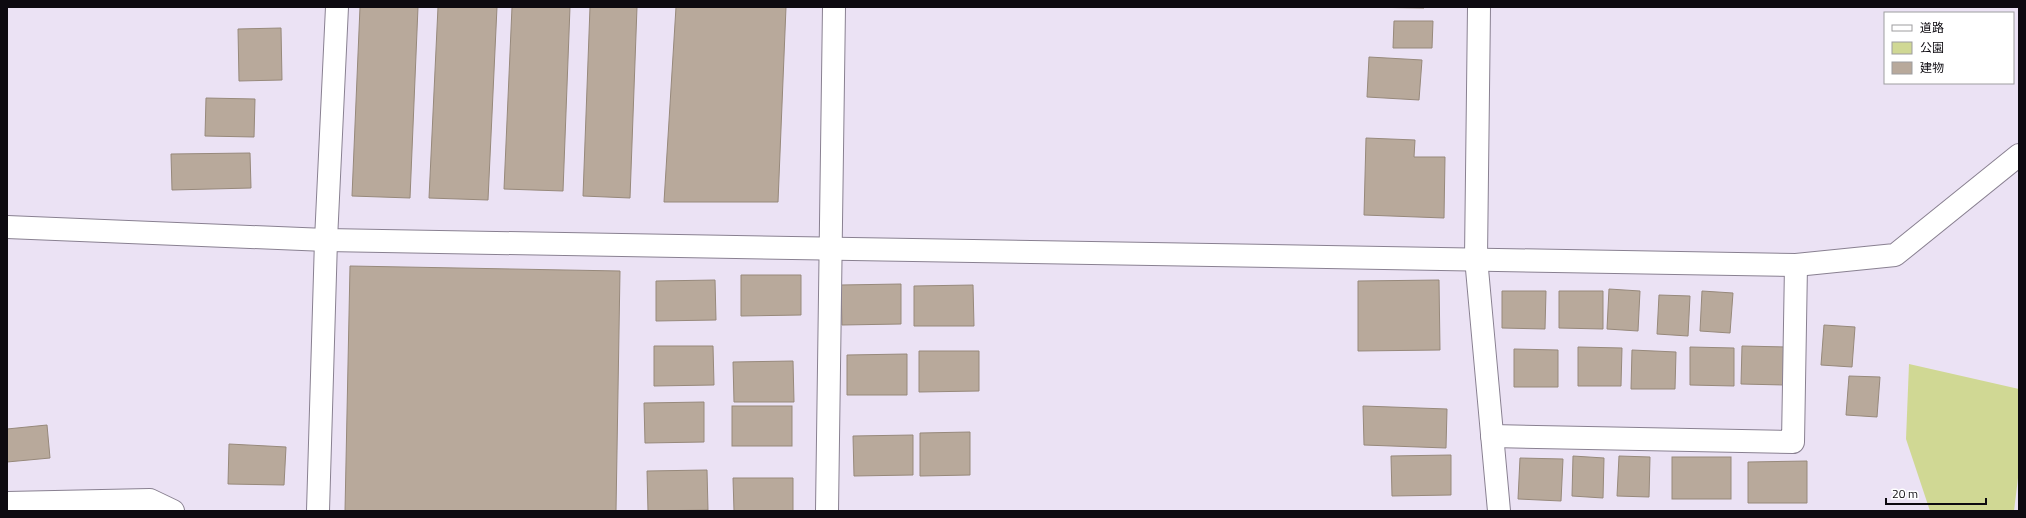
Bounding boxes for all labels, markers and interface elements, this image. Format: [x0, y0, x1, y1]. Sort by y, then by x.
legend [1884, 12, 2014, 84]
text: 道路 [1920, 18, 1944, 37]
text: 公園 [1920, 38, 1944, 57]
text: 建物 [1920, 58, 1944, 77]
scale bar [1886, 480, 1986, 506]
text: 20 m [1892, 484, 1918, 503]

